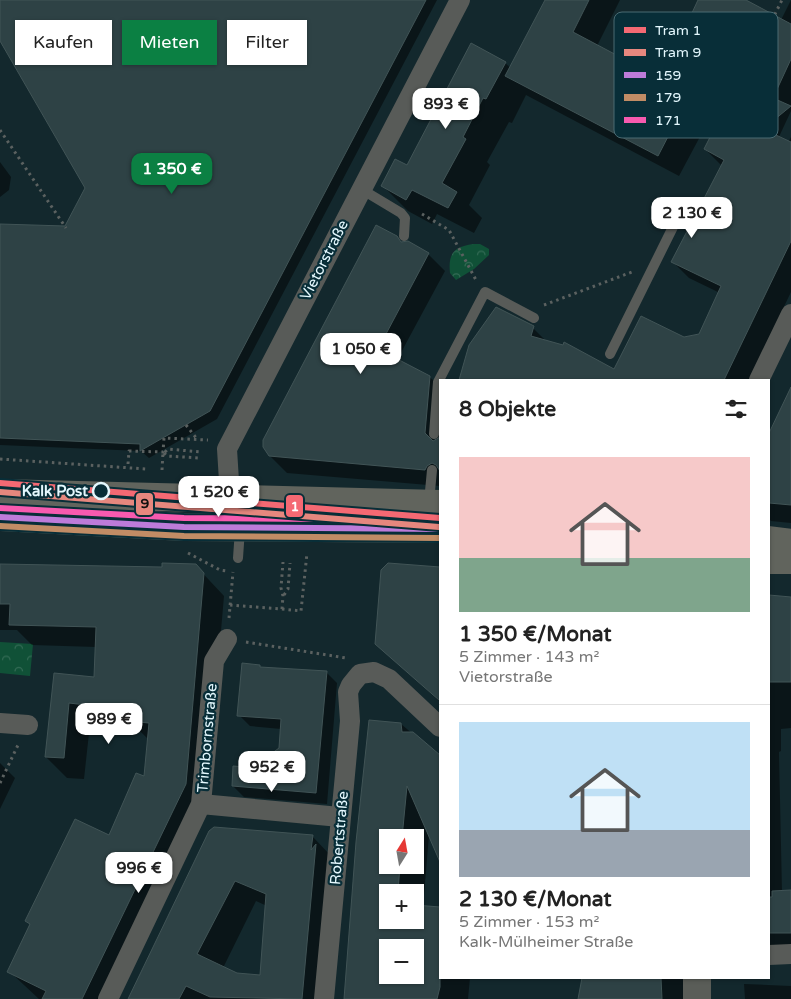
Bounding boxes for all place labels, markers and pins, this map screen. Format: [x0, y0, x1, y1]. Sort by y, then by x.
pin: 893 € [411, 88, 481, 130]
pin: 1 350 € [126, 152, 218, 195]
pin: 2 130 € [646, 196, 738, 239]
pin: 1 050 € [315, 332, 407, 375]
pin: 1 520 € [173, 476, 265, 518]
place label: Kalk Post [22, 482, 88, 500]
marker: Kalk Post [92, 482, 110, 500]
pin: 989 € [74, 702, 144, 745]
pin: 952 € [237, 750, 307, 793]
pin: 996 € [104, 852, 174, 894]

